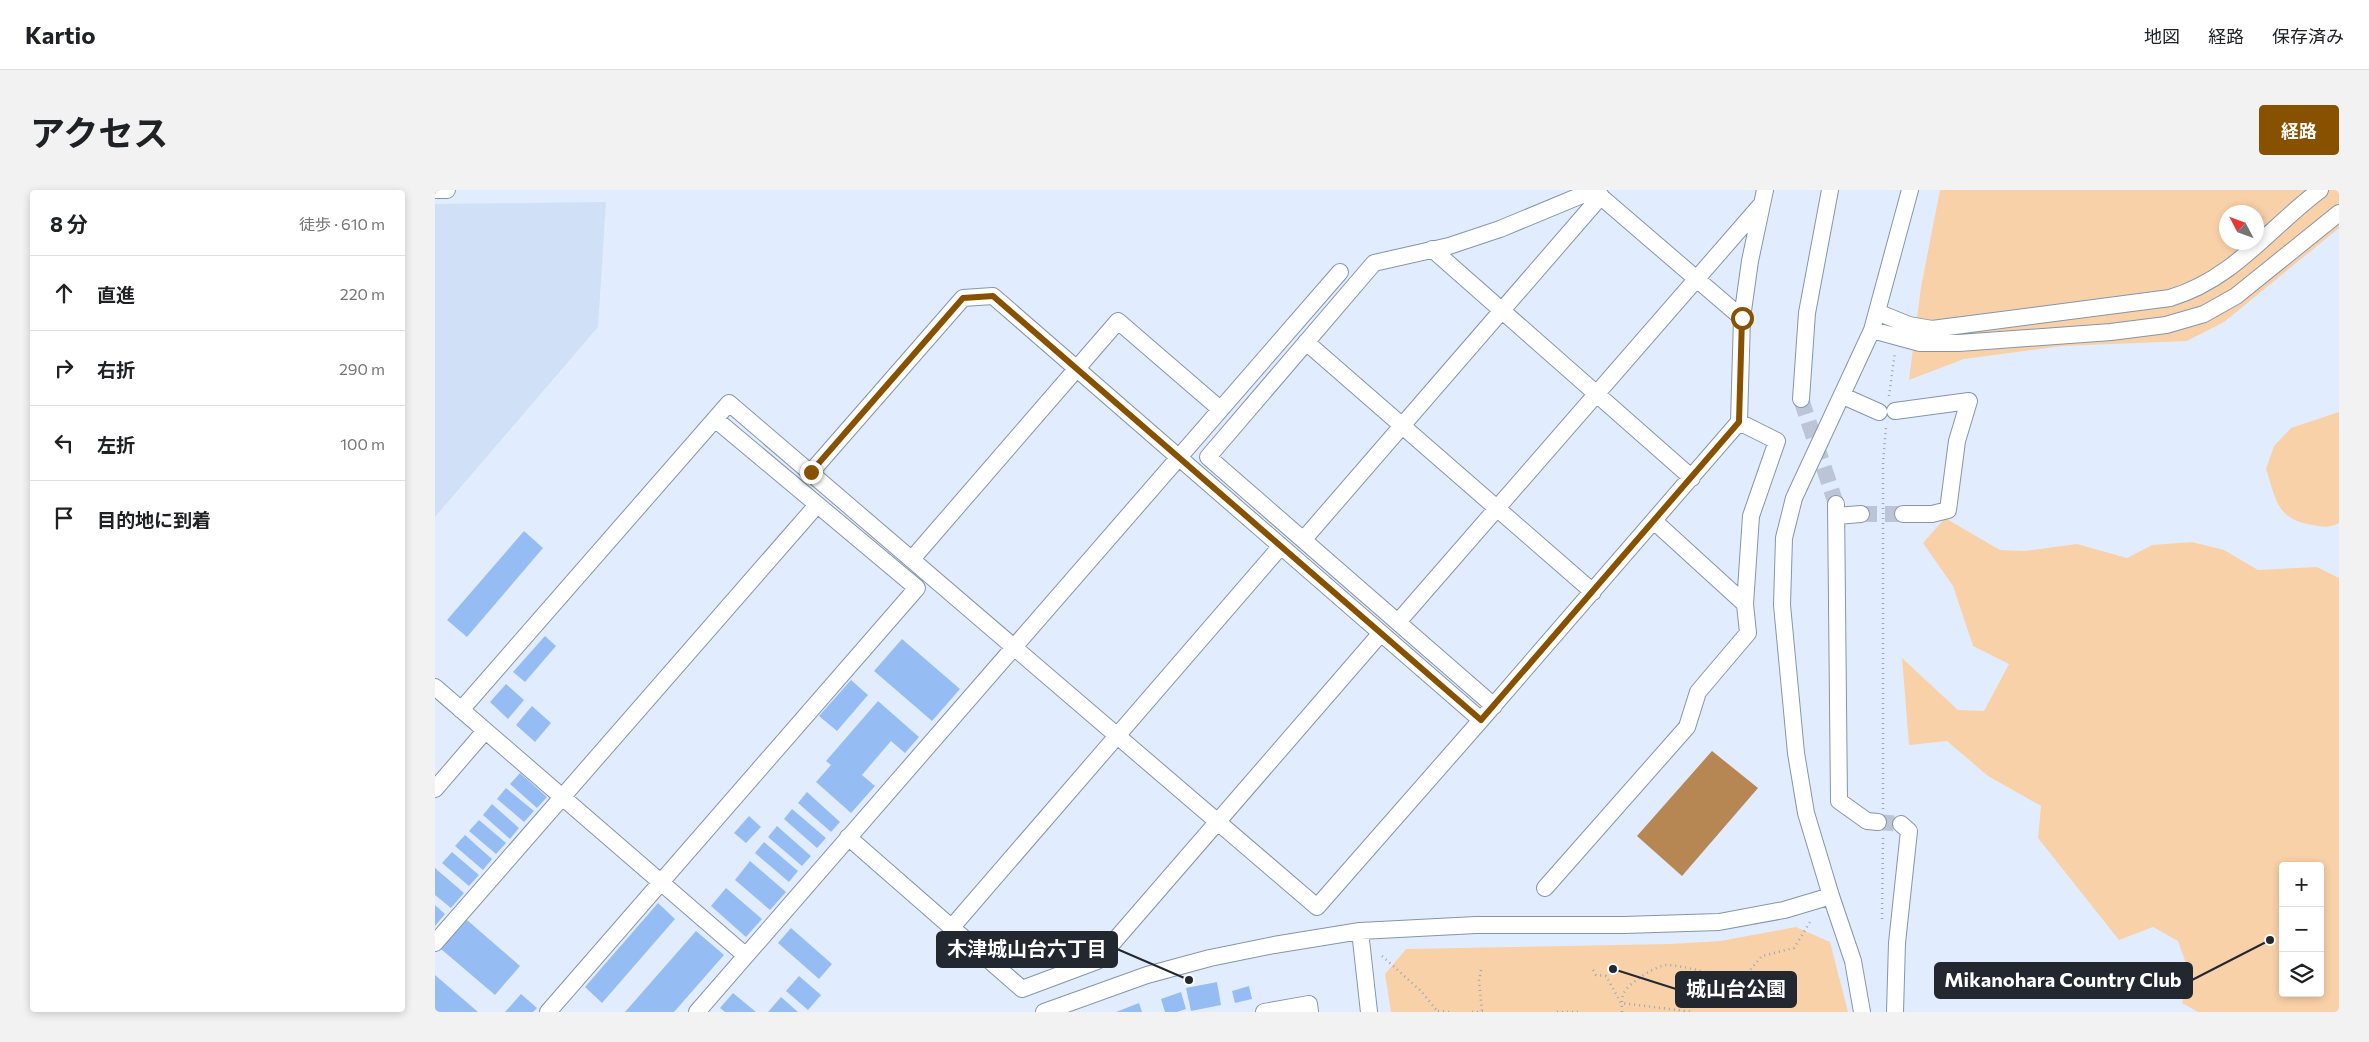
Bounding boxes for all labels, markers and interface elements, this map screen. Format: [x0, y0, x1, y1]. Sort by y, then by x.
text: Kartio [25, 20, 95, 49]
text: 地図 [2144, 25, 2180, 47]
text: 経路 [2208, 25, 2244, 47]
text: 保存済み [2272, 25, 2344, 47]
button: 経路 [2259, 105, 2339, 155]
text: アクセス [30, 110, 168, 153]
north arrow [2219, 205, 2264, 250]
text: 8 分 [50, 211, 88, 236]
text: 徒歩 · 610 m [299, 214, 385, 233]
icon: ahead [50, 279, 78, 307]
text: 直進 [97, 283, 135, 306]
text: 220 m [340, 284, 385, 303]
route start [1731, 307, 1754, 330]
icon: right [50, 354, 78, 382]
text: 右折 [97, 358, 135, 381]
text: 290 m [339, 359, 385, 378]
icon: left [50, 429, 78, 457]
text: 左折 [97, 433, 135, 456]
text: 100 m [340, 434, 385, 453]
route end [800, 461, 823, 484]
icon: arrive [50, 504, 78, 532]
text: 目的地に到着 [97, 508, 211, 531]
map controls [2279, 862, 2324, 997]
button: + [2279, 862, 2324, 907]
button: − [2279, 907, 2324, 952]
callout: 木津城山台六丁目 [937, 932, 1117, 967]
text: 木津城山台六丁目 [947, 936, 1107, 960]
button: layers [2279, 952, 2324, 997]
callout: Mikanohara Country Club [1935, 963, 2192, 998]
text: Mikanohara Country Club [1944, 967, 2182, 991]
callout: 城山台公園 [1676, 972, 1796, 1007]
text: 城山台公園 [1686, 976, 1786, 1000]

